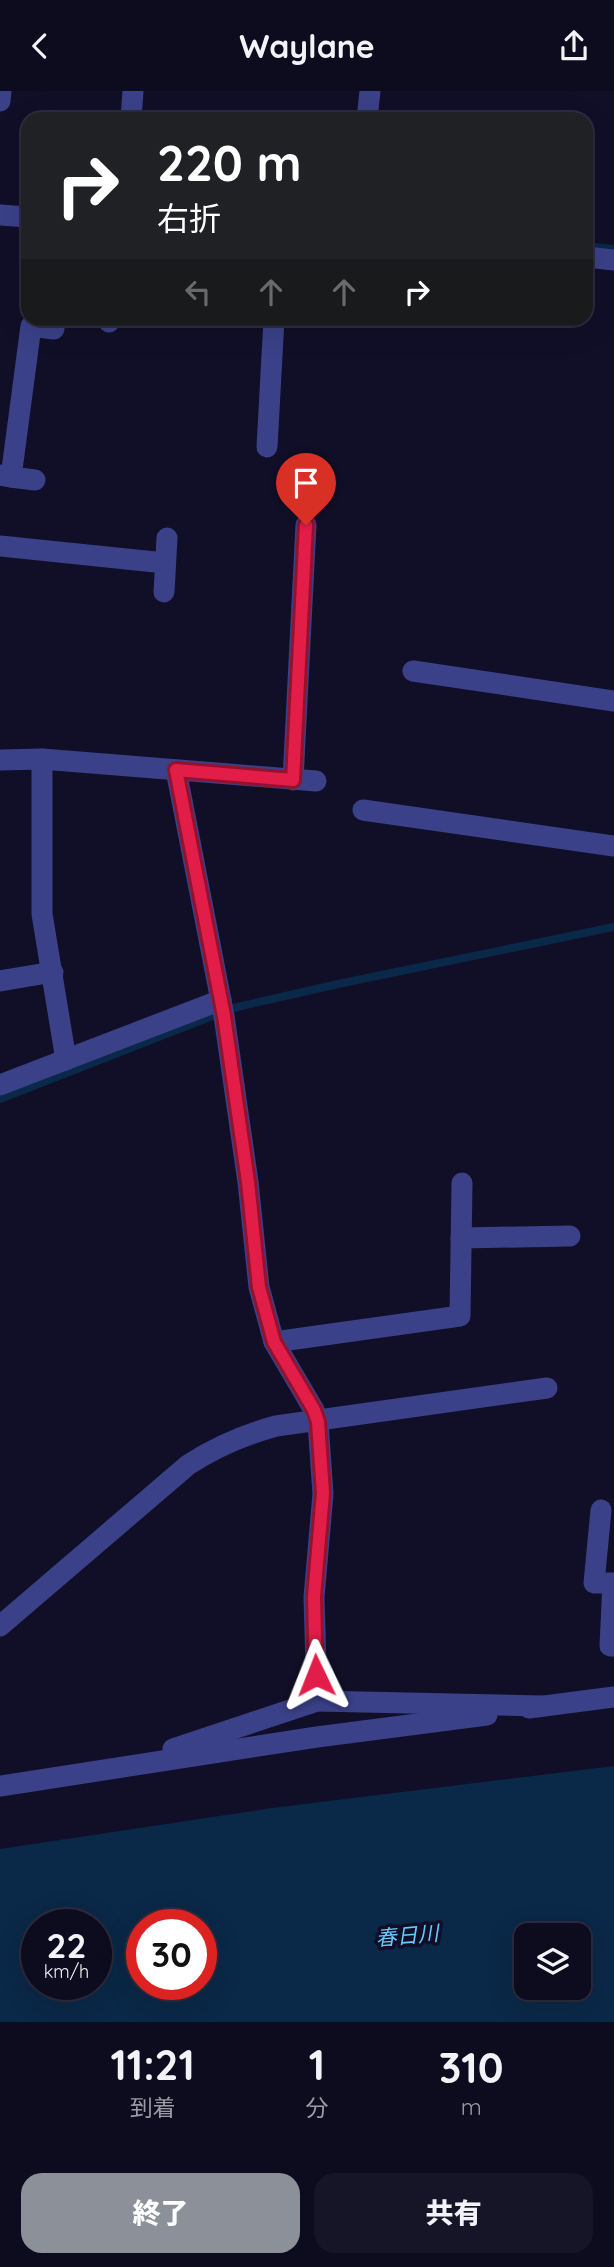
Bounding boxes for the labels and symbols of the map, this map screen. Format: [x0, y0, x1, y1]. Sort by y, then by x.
pin [276, 453, 336, 525]
position arrow [279, 1638, 353, 1712]
speed limit sign: 30 [126, 1909, 217, 2000]
water label: 春日川 [374, 1919, 442, 1951]

